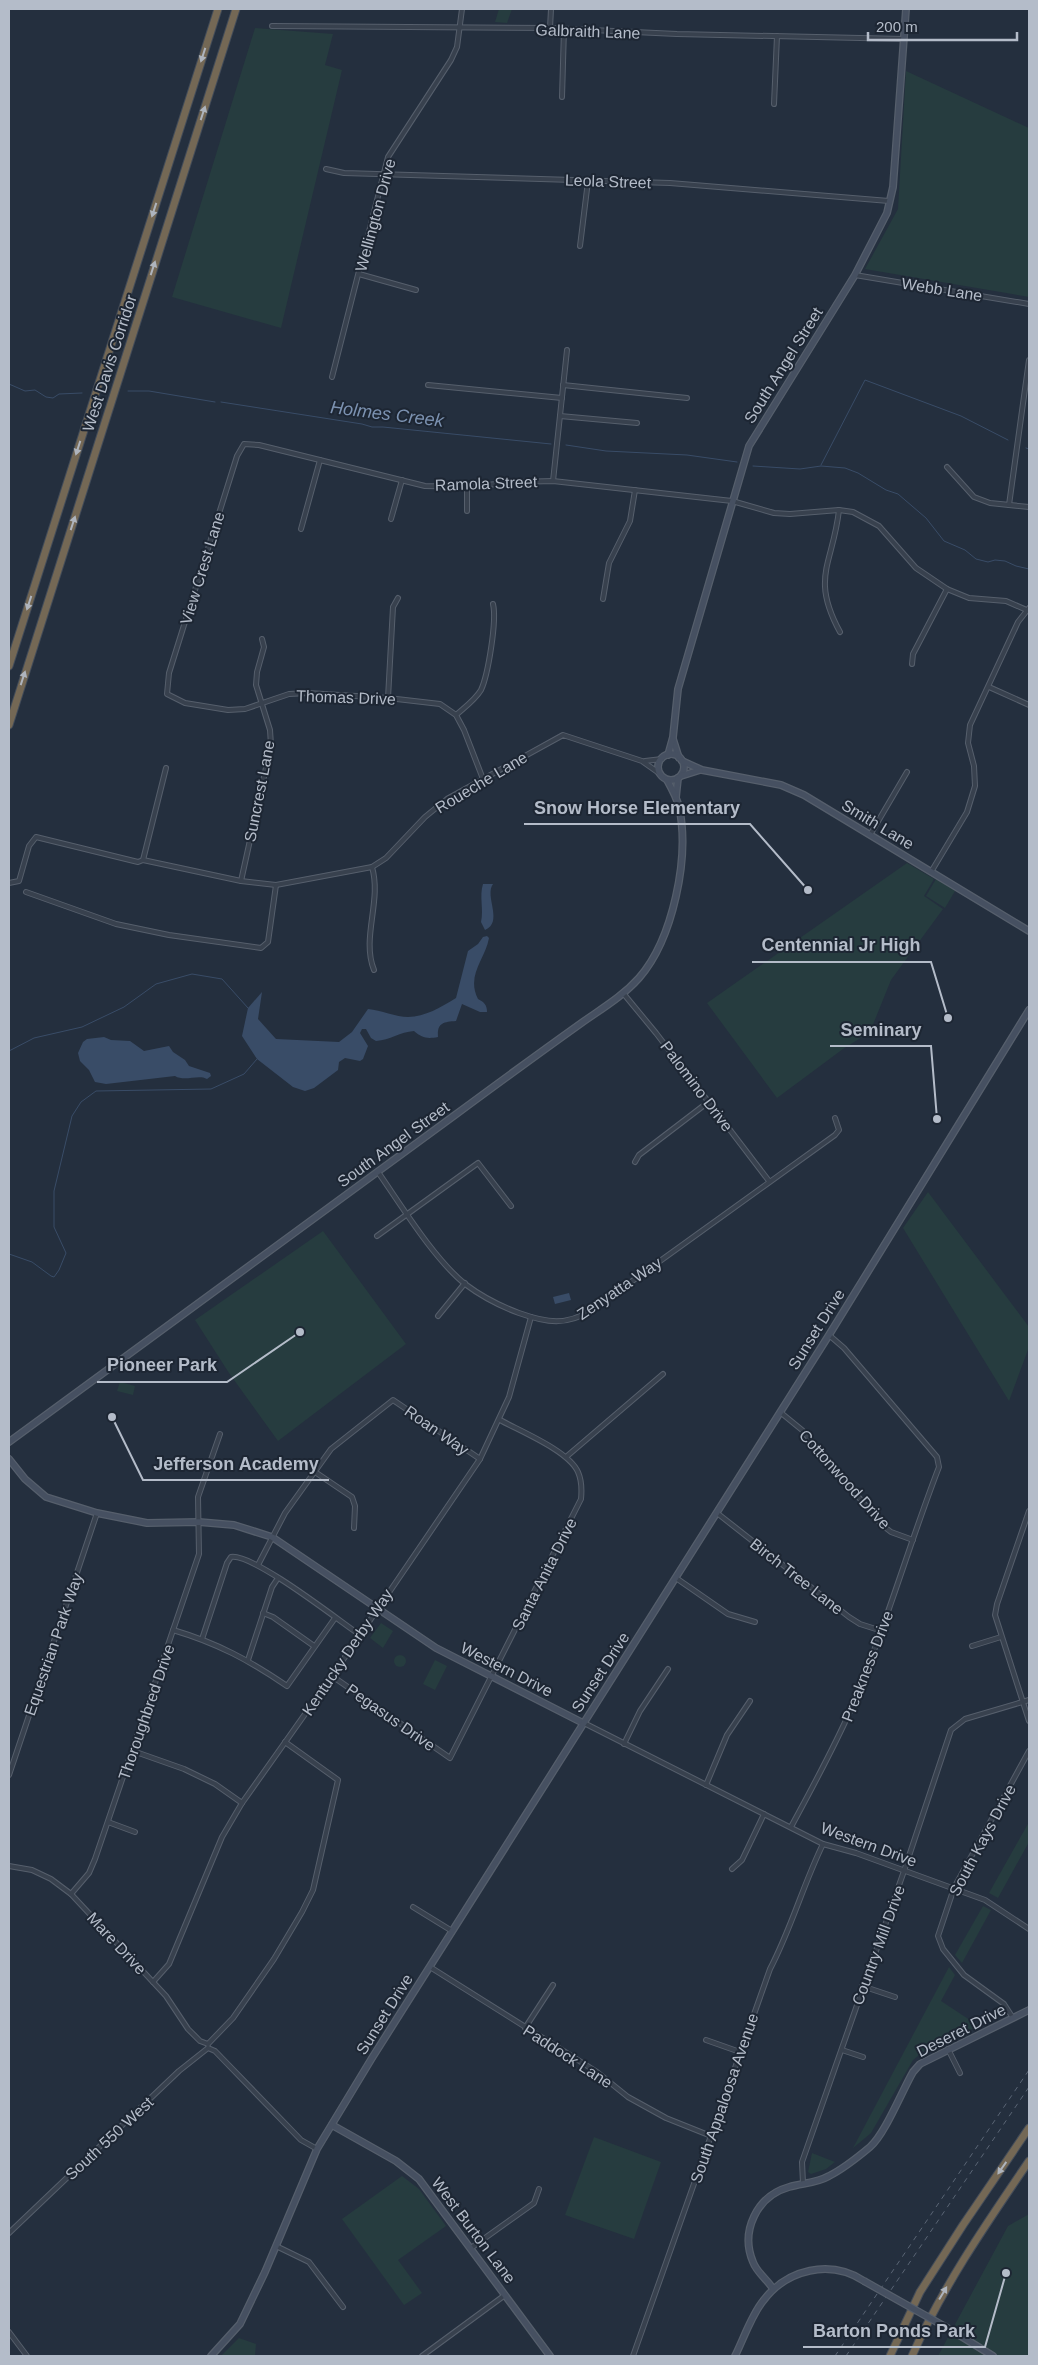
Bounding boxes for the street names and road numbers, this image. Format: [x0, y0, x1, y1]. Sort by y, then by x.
street label: Galbraith Lane [535, 21, 641, 42]
street label: Wellington Drive [352, 157, 399, 273]
street label: Leola Street [565, 171, 652, 192]
street label: Webb Lane [900, 275, 984, 304]
street label: West Davis Corridor [79, 292, 140, 434]
street label: South Angel Street [741, 304, 826, 426]
street label: Ramola Street [435, 473, 538, 494]
street label: View Crest Lane [177, 510, 228, 627]
street label: Thomas Drive [296, 687, 396, 708]
street label: Suncrest Lane [241, 739, 278, 843]
street label: Roueche Lane [432, 748, 530, 817]
street label: Smith Lane [839, 796, 917, 853]
street label: Palomino Drive [657, 1038, 736, 1135]
street label: South Angel Street [334, 1098, 453, 1190]
street label: Zenyatta Way [574, 1254, 665, 1323]
street label: Sunset Drive [785, 1286, 848, 1373]
street label: Roan Way [401, 1402, 472, 1459]
street label: Cottonwood Drive [796, 1426, 894, 1532]
street label: Santa Anita Drive [509, 1515, 580, 1633]
street label: Birch Tree Lane [747, 1535, 847, 1618]
street label: Equestrian Park Way [21, 1571, 86, 1718]
street label: Kentucky Derby Way [299, 1586, 396, 1719]
street label: Preakness Drive [838, 1608, 896, 1724]
street label: Sunset Drive [568, 1629, 633, 1715]
street label: Western Drive [458, 1639, 556, 1700]
street label: Thoroughbred Drive [115, 1642, 178, 1782]
street label: Pegasus Drive [343, 1681, 438, 1754]
street label: South Kays Drive [946, 1782, 1019, 1899]
street label: Western Drive [818, 1819, 919, 1870]
street label: Country Mill Drive [849, 1883, 908, 2007]
street label: Mare Drive [84, 1909, 150, 1978]
street label: Sunset Drive [353, 1971, 416, 2058]
street label: Deseret Drive [914, 2001, 1009, 2060]
street label: South Appaloosa Avenue [687, 2011, 762, 2185]
street label: Paddock Lane [520, 2021, 615, 2091]
street label: South 550 West [62, 2093, 157, 2183]
street label: West Burton Lane [428, 2174, 519, 2287]

